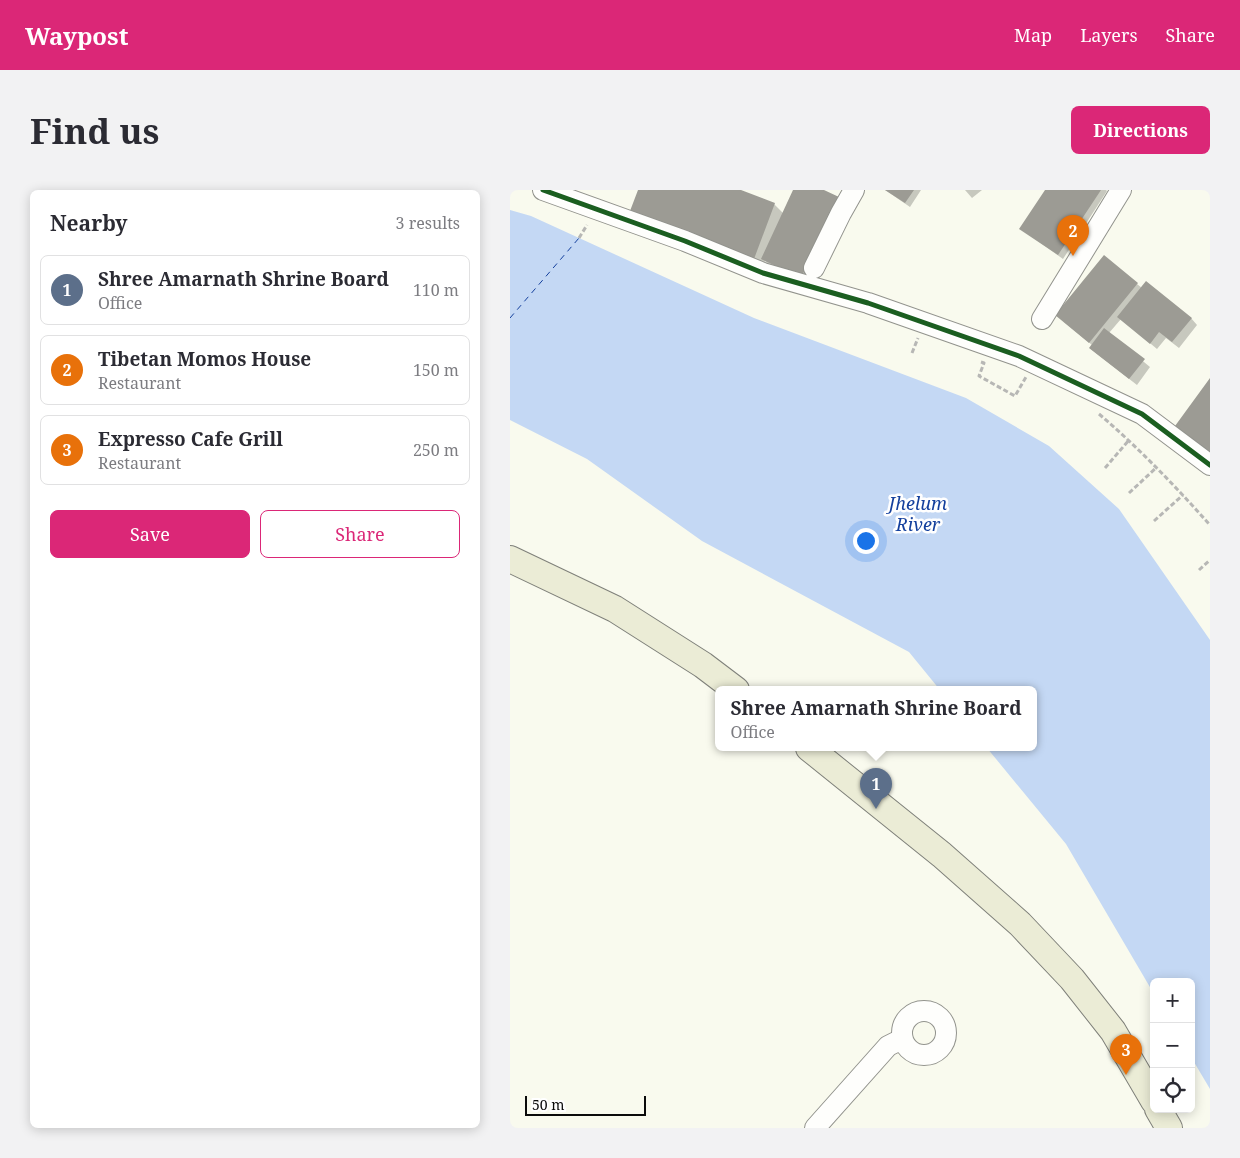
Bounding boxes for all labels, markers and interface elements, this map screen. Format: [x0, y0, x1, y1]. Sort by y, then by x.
text: Waypost [25, 19, 128, 52]
text: Map [1014, 23, 1052, 47]
text: Layers [1080, 23, 1138, 47]
text: Share [1166, 23, 1215, 47]
button: Directions [1071, 106, 1210, 154]
text: Find us [30, 107, 159, 154]
text: Nearby [50, 209, 128, 237]
text: 3 results [396, 212, 460, 234]
pin: 2 [1057, 215, 1089, 256]
text: Shree Amarnath Shrine Board [98, 266, 389, 292]
text: 1 [62, 279, 72, 301]
text: 110 m [413, 279, 459, 301]
text: Office [98, 292, 142, 314]
text: Tibetan Momos House [98, 346, 311, 372]
text: 2 [62, 359, 72, 381]
text: 150 m [413, 359, 459, 381]
text: Restaurant [98, 372, 181, 394]
text: Expresso Cafe Grill [98, 426, 283, 452]
text: 3 [62, 439, 72, 461]
text: 250 m [413, 439, 459, 461]
text: Restaurant [98, 452, 181, 474]
water label: Jhelum River [886, 491, 947, 536]
button: Save [50, 510, 250, 558]
button: Share [260, 510, 460, 558]
your location [853, 528, 879, 554]
popup [715, 686, 1037, 751]
text: Shree Amarnath Shrine Board [731, 695, 1021, 721]
text: Office [731, 721, 775, 743]
pin: 1 [860, 768, 892, 809]
map controls [1150, 978, 1195, 1113]
button: + [1150, 978, 1195, 1023]
button: − [1150, 1023, 1195, 1068]
pin: 3 [1110, 1034, 1142, 1075]
button: locate [1150, 1068, 1195, 1113]
scale bar [525, 1093, 646, 1116]
text: 50 m [532, 1095, 565, 1114]

